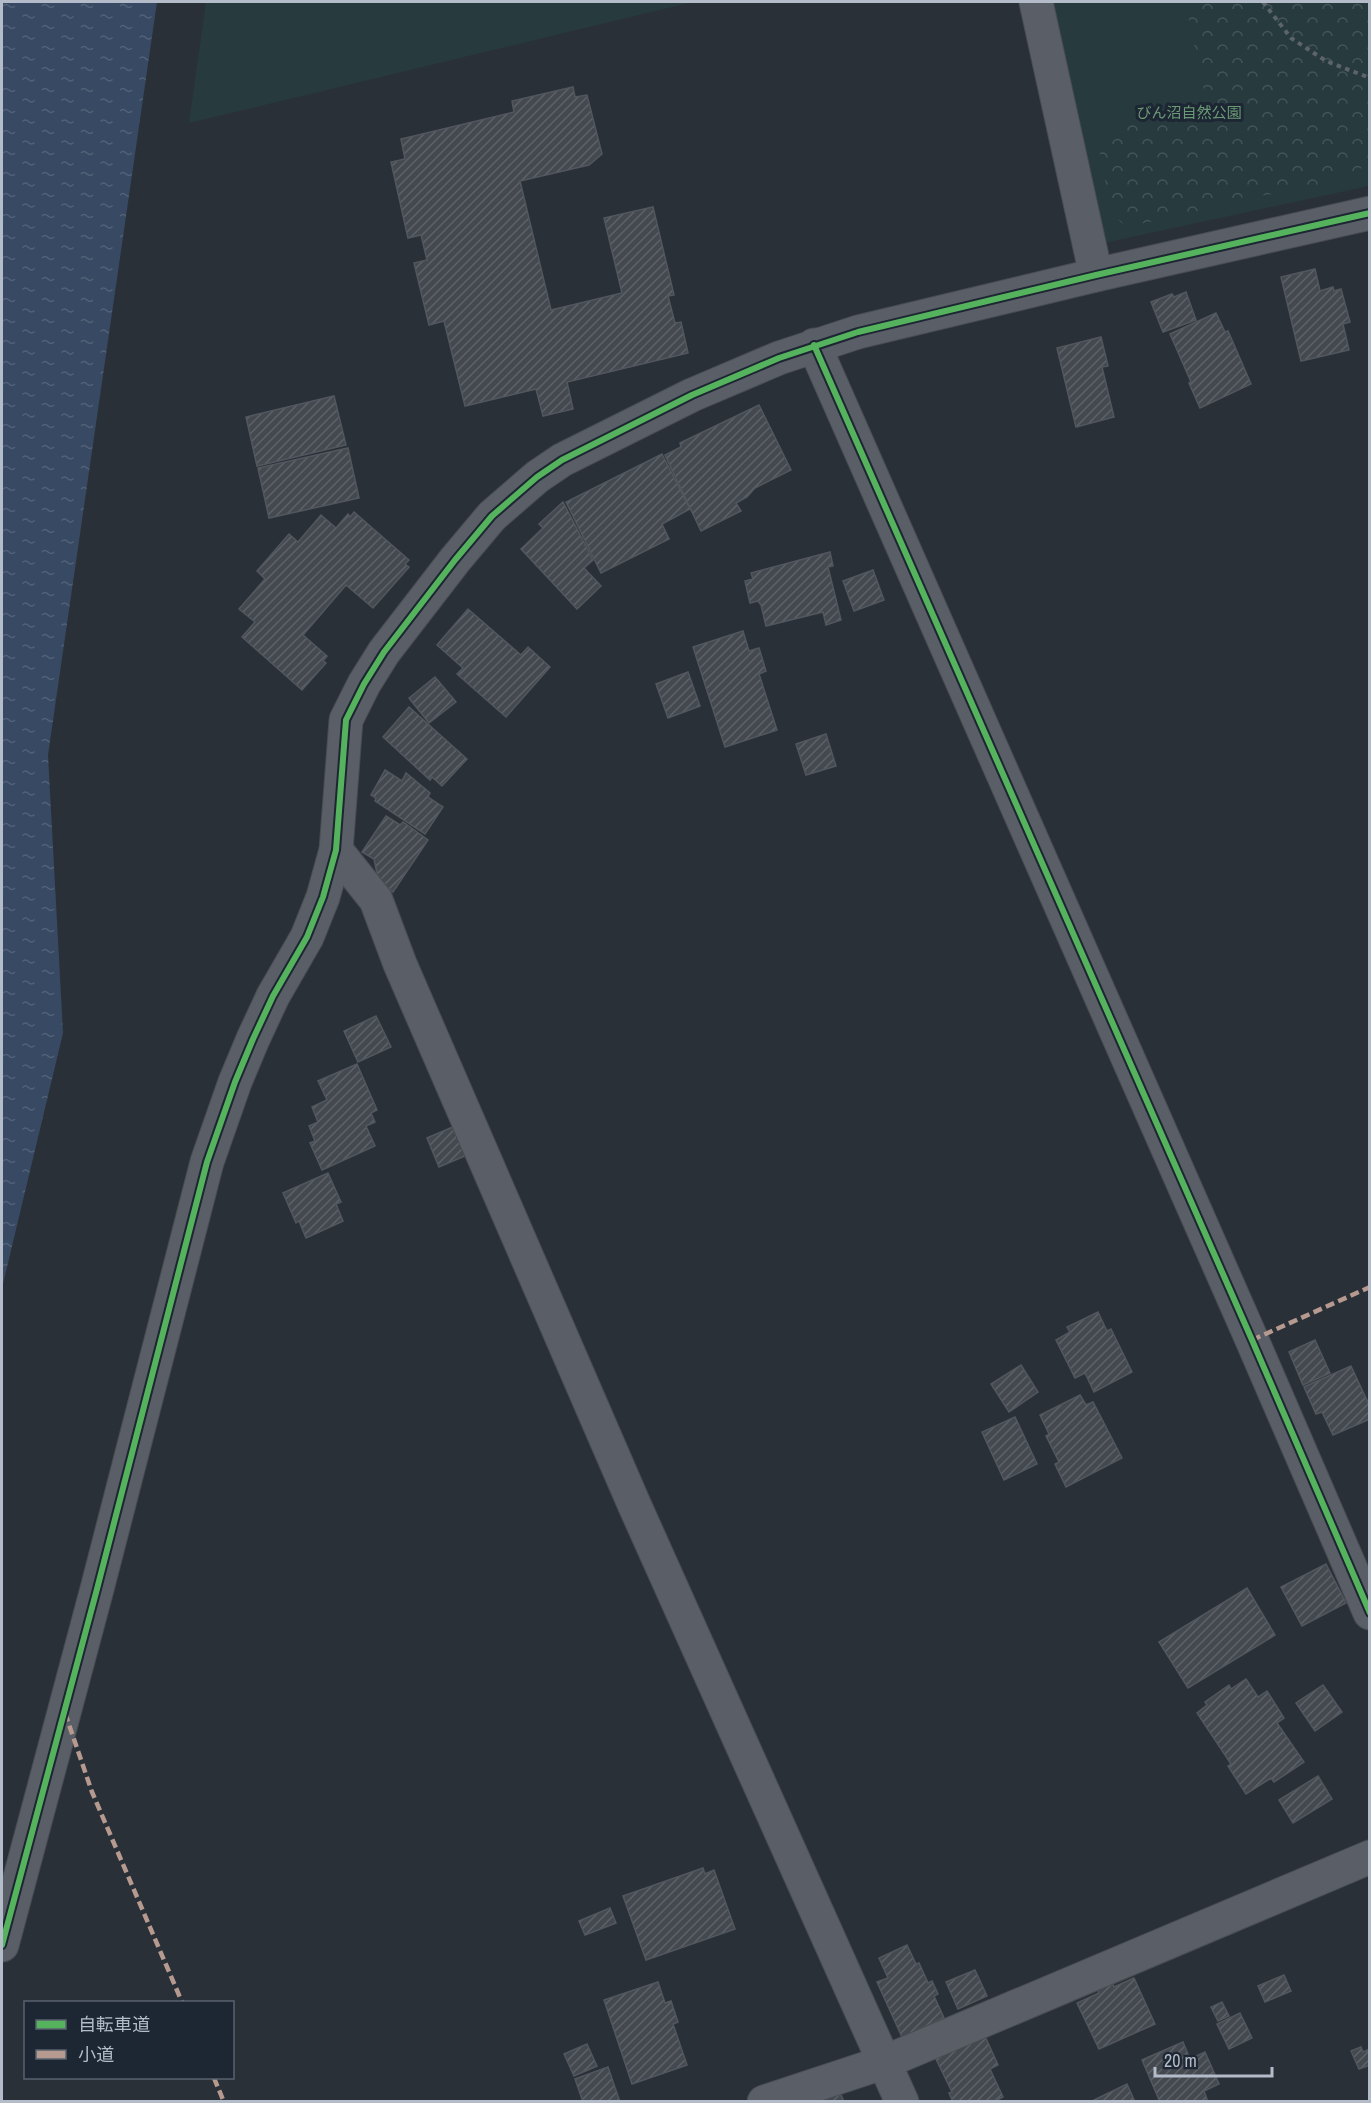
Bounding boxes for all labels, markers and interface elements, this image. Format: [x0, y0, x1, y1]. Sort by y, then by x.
park label: びん沼自然公園 [1136, 102, 1242, 123]
legend [24, 2001, 234, 2079]
text: 自転車道 [78, 2012, 150, 2037]
scale bar [1155, 2040, 1272, 2078]
text: 小道 [78, 2042, 114, 2067]
text: 20 m [1164, 2048, 1197, 2073]

